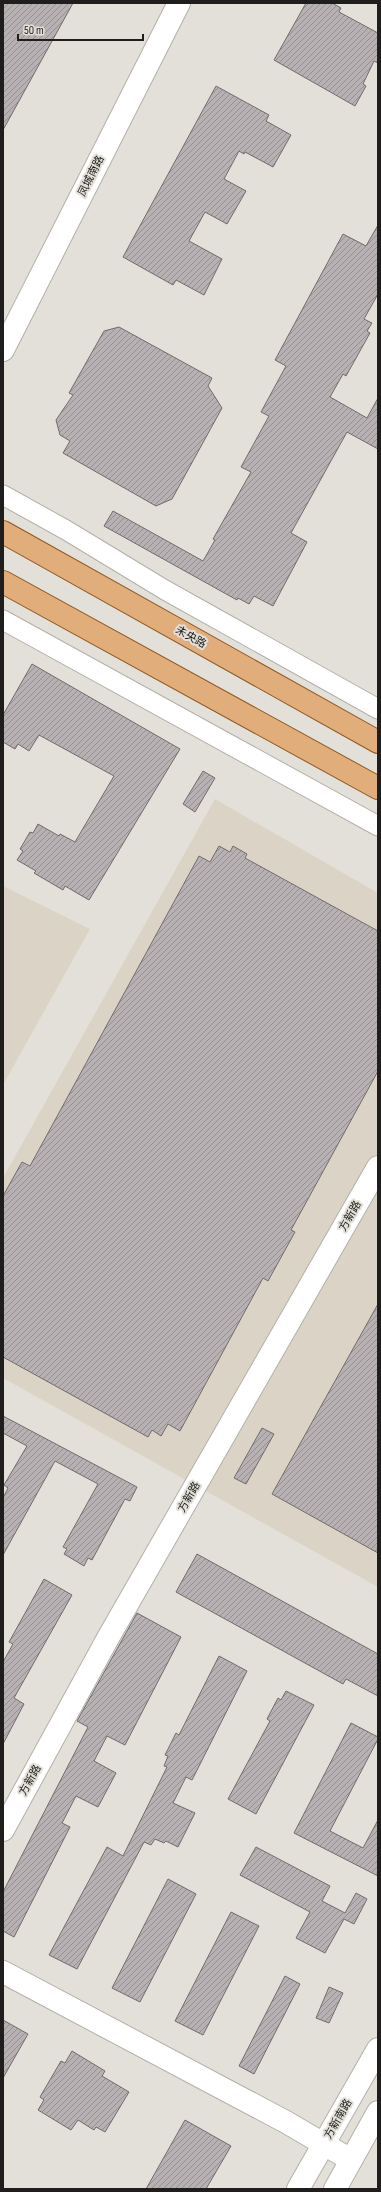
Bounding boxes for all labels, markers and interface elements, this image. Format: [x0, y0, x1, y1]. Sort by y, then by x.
scale bar [18, 16, 143, 42]
text: 50 m [24, 23, 44, 38]
street label: 凤城南路 [75, 153, 107, 199]
street label: 未央路 [173, 623, 209, 651]
street label: 方新路 [336, 1198, 364, 1234]
street label: 方新路 [175, 1479, 203, 1515]
street label: 方新路 [16, 1762, 44, 1798]
street label: 方新南路 [321, 2097, 355, 2141]

